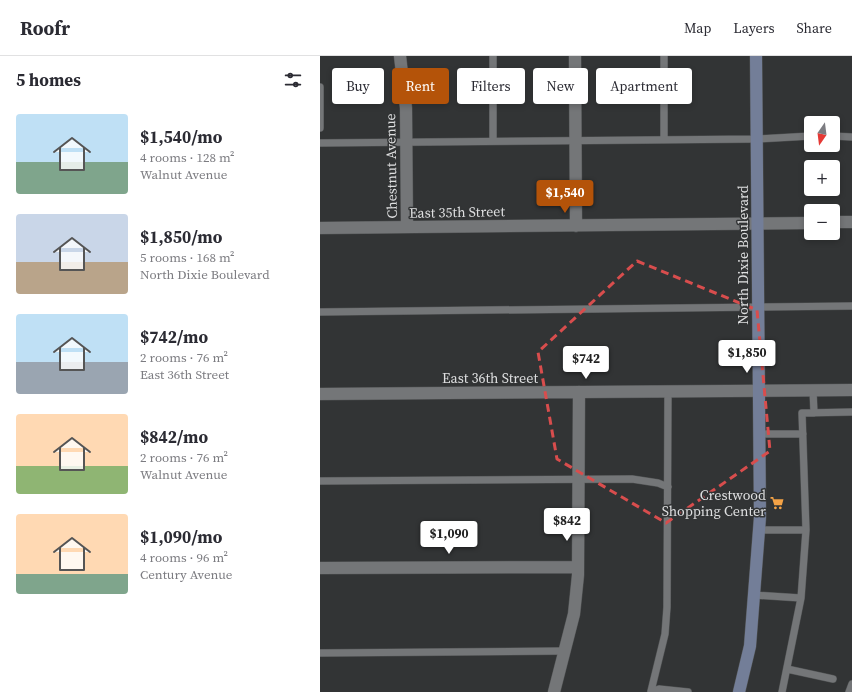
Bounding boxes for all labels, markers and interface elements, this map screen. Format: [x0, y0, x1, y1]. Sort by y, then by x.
text: Roofr [20, 15, 70, 41]
text: Map [684, 18, 711, 38]
text: Layers [733, 18, 775, 38]
text: Share [797, 18, 832, 38]
text: 5 homes [16, 68, 81, 92]
chip: Buy [332, 68, 384, 104]
chip: Rent [392, 68, 449, 104]
chip: Filters [457, 68, 525, 104]
chip: New [533, 68, 588, 104]
chip: Apartment [596, 68, 692, 104]
icon: filters [282, 69, 304, 91]
street label: Chestnut Avenue [380, 113, 402, 219]
north arrow [804, 116, 840, 152]
map controls [804, 116, 840, 240]
text: $1,540/mo [140, 125, 222, 149]
icon: home [48, 130, 96, 178]
text: 4 rooms · 128 m² [140, 149, 235, 166]
button: + [804, 160, 840, 196]
text: Walnut Avenue [140, 166, 227, 183]
pin: $1,540 [532, 180, 598, 214]
text: $1,540 [545, 184, 585, 201]
street label: North Dixie Boulevard [733, 185, 753, 325]
street label: East 35th Street [409, 201, 506, 223]
button: − [804, 204, 840, 240]
text: $1,850/mo [140, 225, 222, 249]
icon: home [48, 230, 96, 278]
text: 5 rooms · 168 m² [140, 249, 235, 266]
text: North Dixie Boulevard [140, 266, 270, 283]
text: $742/mo [140, 325, 208, 349]
icon: home [48, 330, 96, 378]
pin: $1,850 [714, 340, 780, 374]
text: $1,850 [727, 344, 767, 361]
pin: $742 [562, 346, 610, 380]
text: 2 rooms · 76 m² [140, 349, 228, 366]
text: $742 [572, 350, 600, 367]
text: East 36th Street [140, 366, 229, 383]
street label: East 36th Street [442, 368, 538, 388]
text: $842/mo [140, 425, 208, 449]
icon: home [48, 430, 96, 478]
text: 2 rooms · 76 m² [140, 449, 228, 466]
text: Walnut Avenue [140, 466, 227, 483]
place label: Crestwood Shopping Center [662, 485, 766, 521]
supermarket icon: Crestwood Shopping Center [769, 495, 785, 511]
pin: $842 [543, 508, 591, 542]
text: $842 [553, 512, 581, 529]
pin: $1,090 [416, 521, 482, 555]
text: $1,090/mo [140, 525, 222, 549]
text: $1,090 [429, 525, 469, 542]
icon: home [48, 530, 96, 578]
text: 4 rooms · 96 m² [140, 549, 228, 566]
text: Century Avenue [140, 566, 232, 583]

